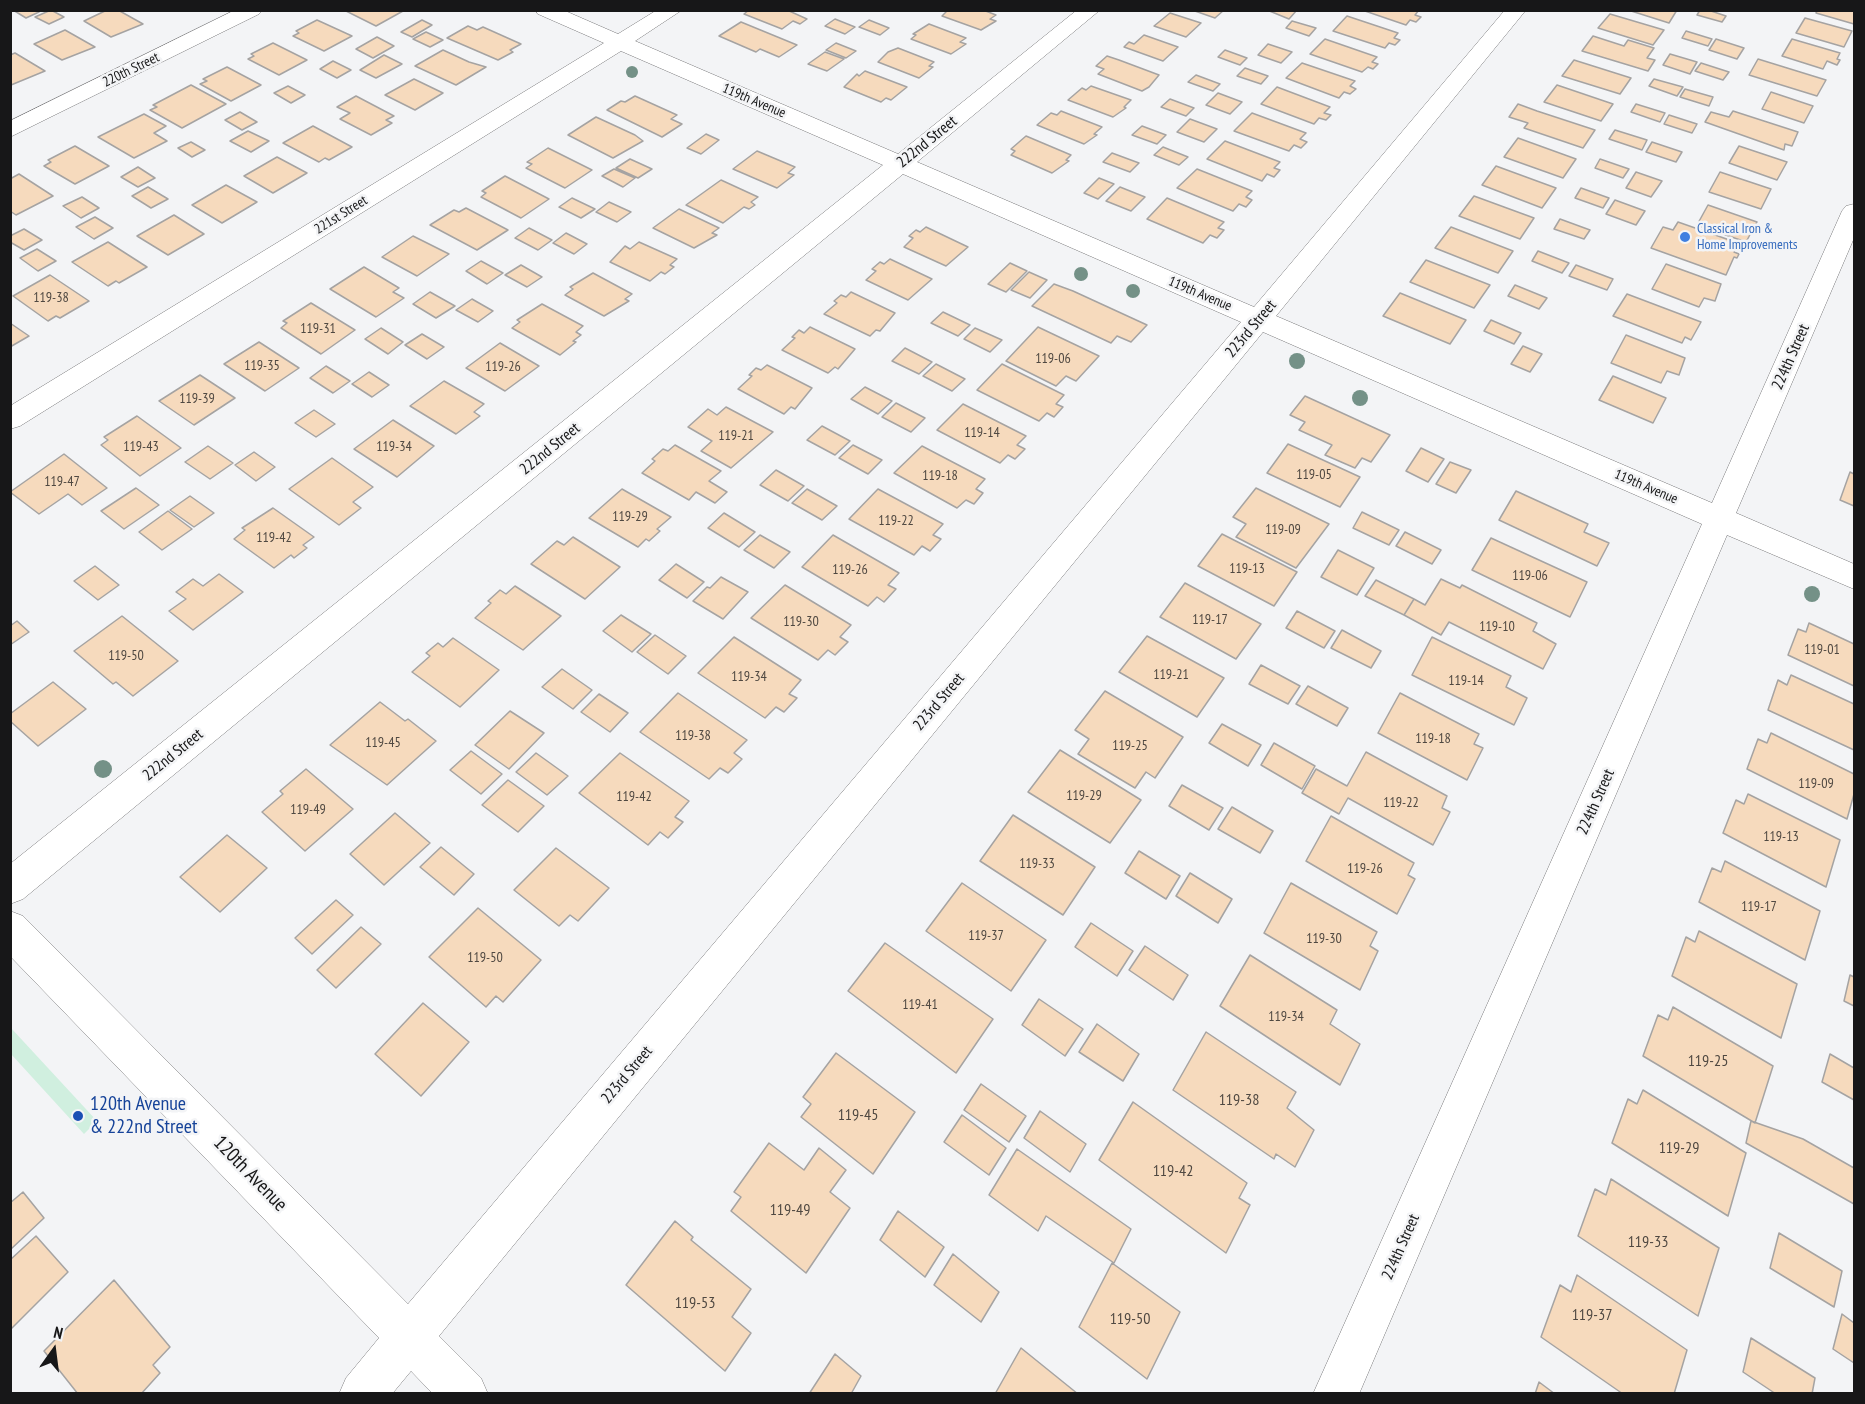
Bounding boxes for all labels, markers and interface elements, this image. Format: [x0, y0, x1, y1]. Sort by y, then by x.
street label: 220th Street [100, 49, 162, 91]
street label: 119th Avenue [720, 80, 788, 122]
street label: 222nd Street [893, 112, 961, 172]
street label: 221st Street [311, 192, 371, 238]
place label: Classical Iron & Home Improvements [1697, 221, 1797, 254]
marker: Classical Iron & Home Improvements [1678, 230, 1692, 244]
street label: 119th Avenue [1166, 273, 1234, 315]
house number: 119-38 [33, 290, 69, 306]
street label: 223rd Street [1221, 296, 1281, 362]
house number: 119-31 [300, 321, 336, 337]
street label: 224th Street [1768, 321, 1814, 393]
house number: 119-06 [1035, 351, 1071, 367]
house number: 119-35 [244, 358, 280, 374]
house number: 119-26 [485, 359, 521, 375]
house number: 119-39 [179, 391, 215, 407]
street label: 222nd Street [516, 419, 584, 479]
house number: 119-14 [964, 425, 1000, 441]
house number: 119-21 [718, 428, 754, 444]
house number: 119-43 [123, 439, 159, 455]
house number: 119-34 [376, 439, 412, 455]
street label: 119th Avenue [1612, 466, 1680, 508]
house number: 119-05 [1296, 467, 1332, 483]
house number: 119-18 [922, 468, 958, 484]
house number: 119-47 [44, 474, 80, 490]
house number: 119-29 [612, 509, 648, 525]
house number: 119-22 [878, 513, 914, 529]
house number: 119-09 [1265, 522, 1301, 538]
house number: 119-42 [256, 530, 292, 546]
house number: 119-13 [1229, 561, 1265, 577]
house number: 119-26 [832, 562, 868, 578]
house number: 119-06 [1512, 568, 1548, 584]
house number: 119-17 [1192, 612, 1228, 628]
house number: 119-30 [783, 614, 819, 630]
house number: 119-10 [1479, 619, 1515, 635]
house number: 119-01 [1804, 642, 1840, 658]
house number: 119-50 [108, 648, 144, 664]
house number: 119-21 [1153, 667, 1189, 683]
house number: 119-34 [731, 669, 767, 685]
street label: 223rd Street [909, 669, 969, 735]
house number: 119-14 [1448, 673, 1484, 689]
street label: 222nd Street [139, 725, 207, 785]
house number: 119-38 [675, 728, 711, 744]
house number: 119-18 [1415, 731, 1451, 747]
house number: 119-45 [365, 735, 401, 751]
house number: 119-25 [1112, 738, 1148, 754]
street label: 224th Street [1573, 766, 1619, 838]
house number: 119-09 [1798, 776, 1834, 792]
house number: 119-29 [1066, 788, 1102, 804]
house number: 119-42 [616, 789, 652, 805]
house number: 119-22 [1383, 795, 1419, 811]
house number: 119-49 [290, 802, 326, 818]
house number: 119-13 [1763, 829, 1799, 845]
house number: 119-33 [1019, 856, 1055, 872]
house number: 119-26 [1347, 861, 1383, 877]
house number: 119-17 [1741, 899, 1777, 915]
house number: 119-37 [968, 928, 1004, 944]
house number: 119-30 [1306, 931, 1342, 947]
house number: 119-50 [467, 950, 503, 966]
house number: 119-41 [902, 997, 938, 1013]
house number: 119-34 [1268, 1009, 1304, 1025]
street label: 223rd Street [597, 1042, 657, 1108]
house number: 119-25 [1688, 1051, 1728, 1071]
house number: 119-38 [1219, 1090, 1259, 1110]
place label: 120th Avenue & 222nd Street [90, 1092, 197, 1139]
house number: 119-45 [838, 1105, 878, 1125]
marker: 120th Avenue & 222nd Street [71, 1109, 85, 1123]
street label: 120th Avenue [208, 1131, 292, 1217]
house number: 119-29 [1659, 1138, 1699, 1158]
house number: 119-42 [1153, 1161, 1193, 1181]
house number: 119-49 [770, 1200, 810, 1220]
street label: 224th Street [1378, 1211, 1424, 1283]
house number: 119-33 [1628, 1232, 1668, 1252]
house number: 119-53 [675, 1293, 715, 1313]
house number: 119-37 [1572, 1305, 1612, 1325]
house number: 119-50 [1110, 1309, 1150, 1329]
north arrow [24, 1320, 84, 1380]
text: N [52, 1322, 65, 1343]

